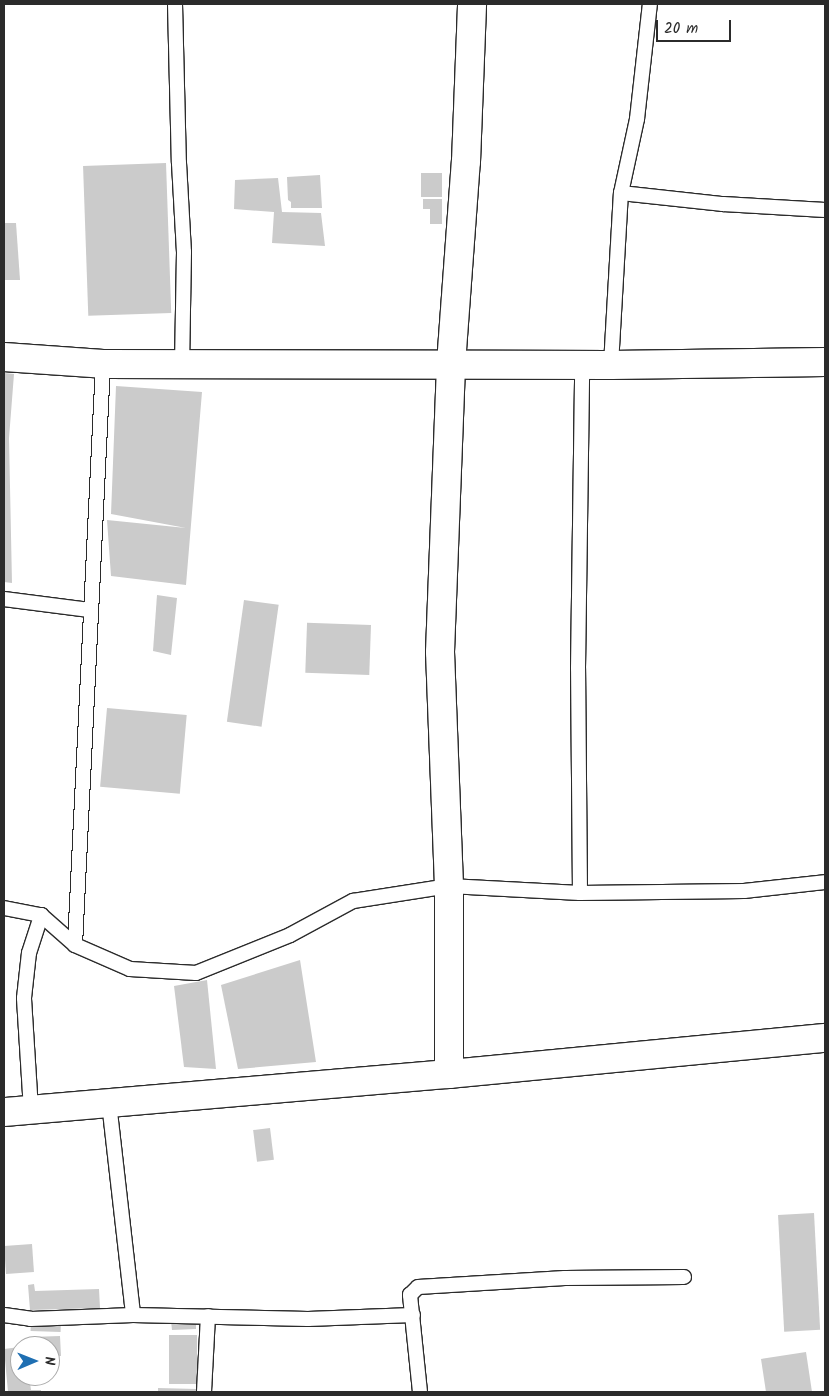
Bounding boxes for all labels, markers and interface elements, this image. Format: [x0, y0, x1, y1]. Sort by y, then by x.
scale bar [659, 10, 734, 42]
text: 20 m [664, 17, 698, 41]
north arrow [10, 1336, 60, 1386]
text: N [38, 1356, 60, 1365]

